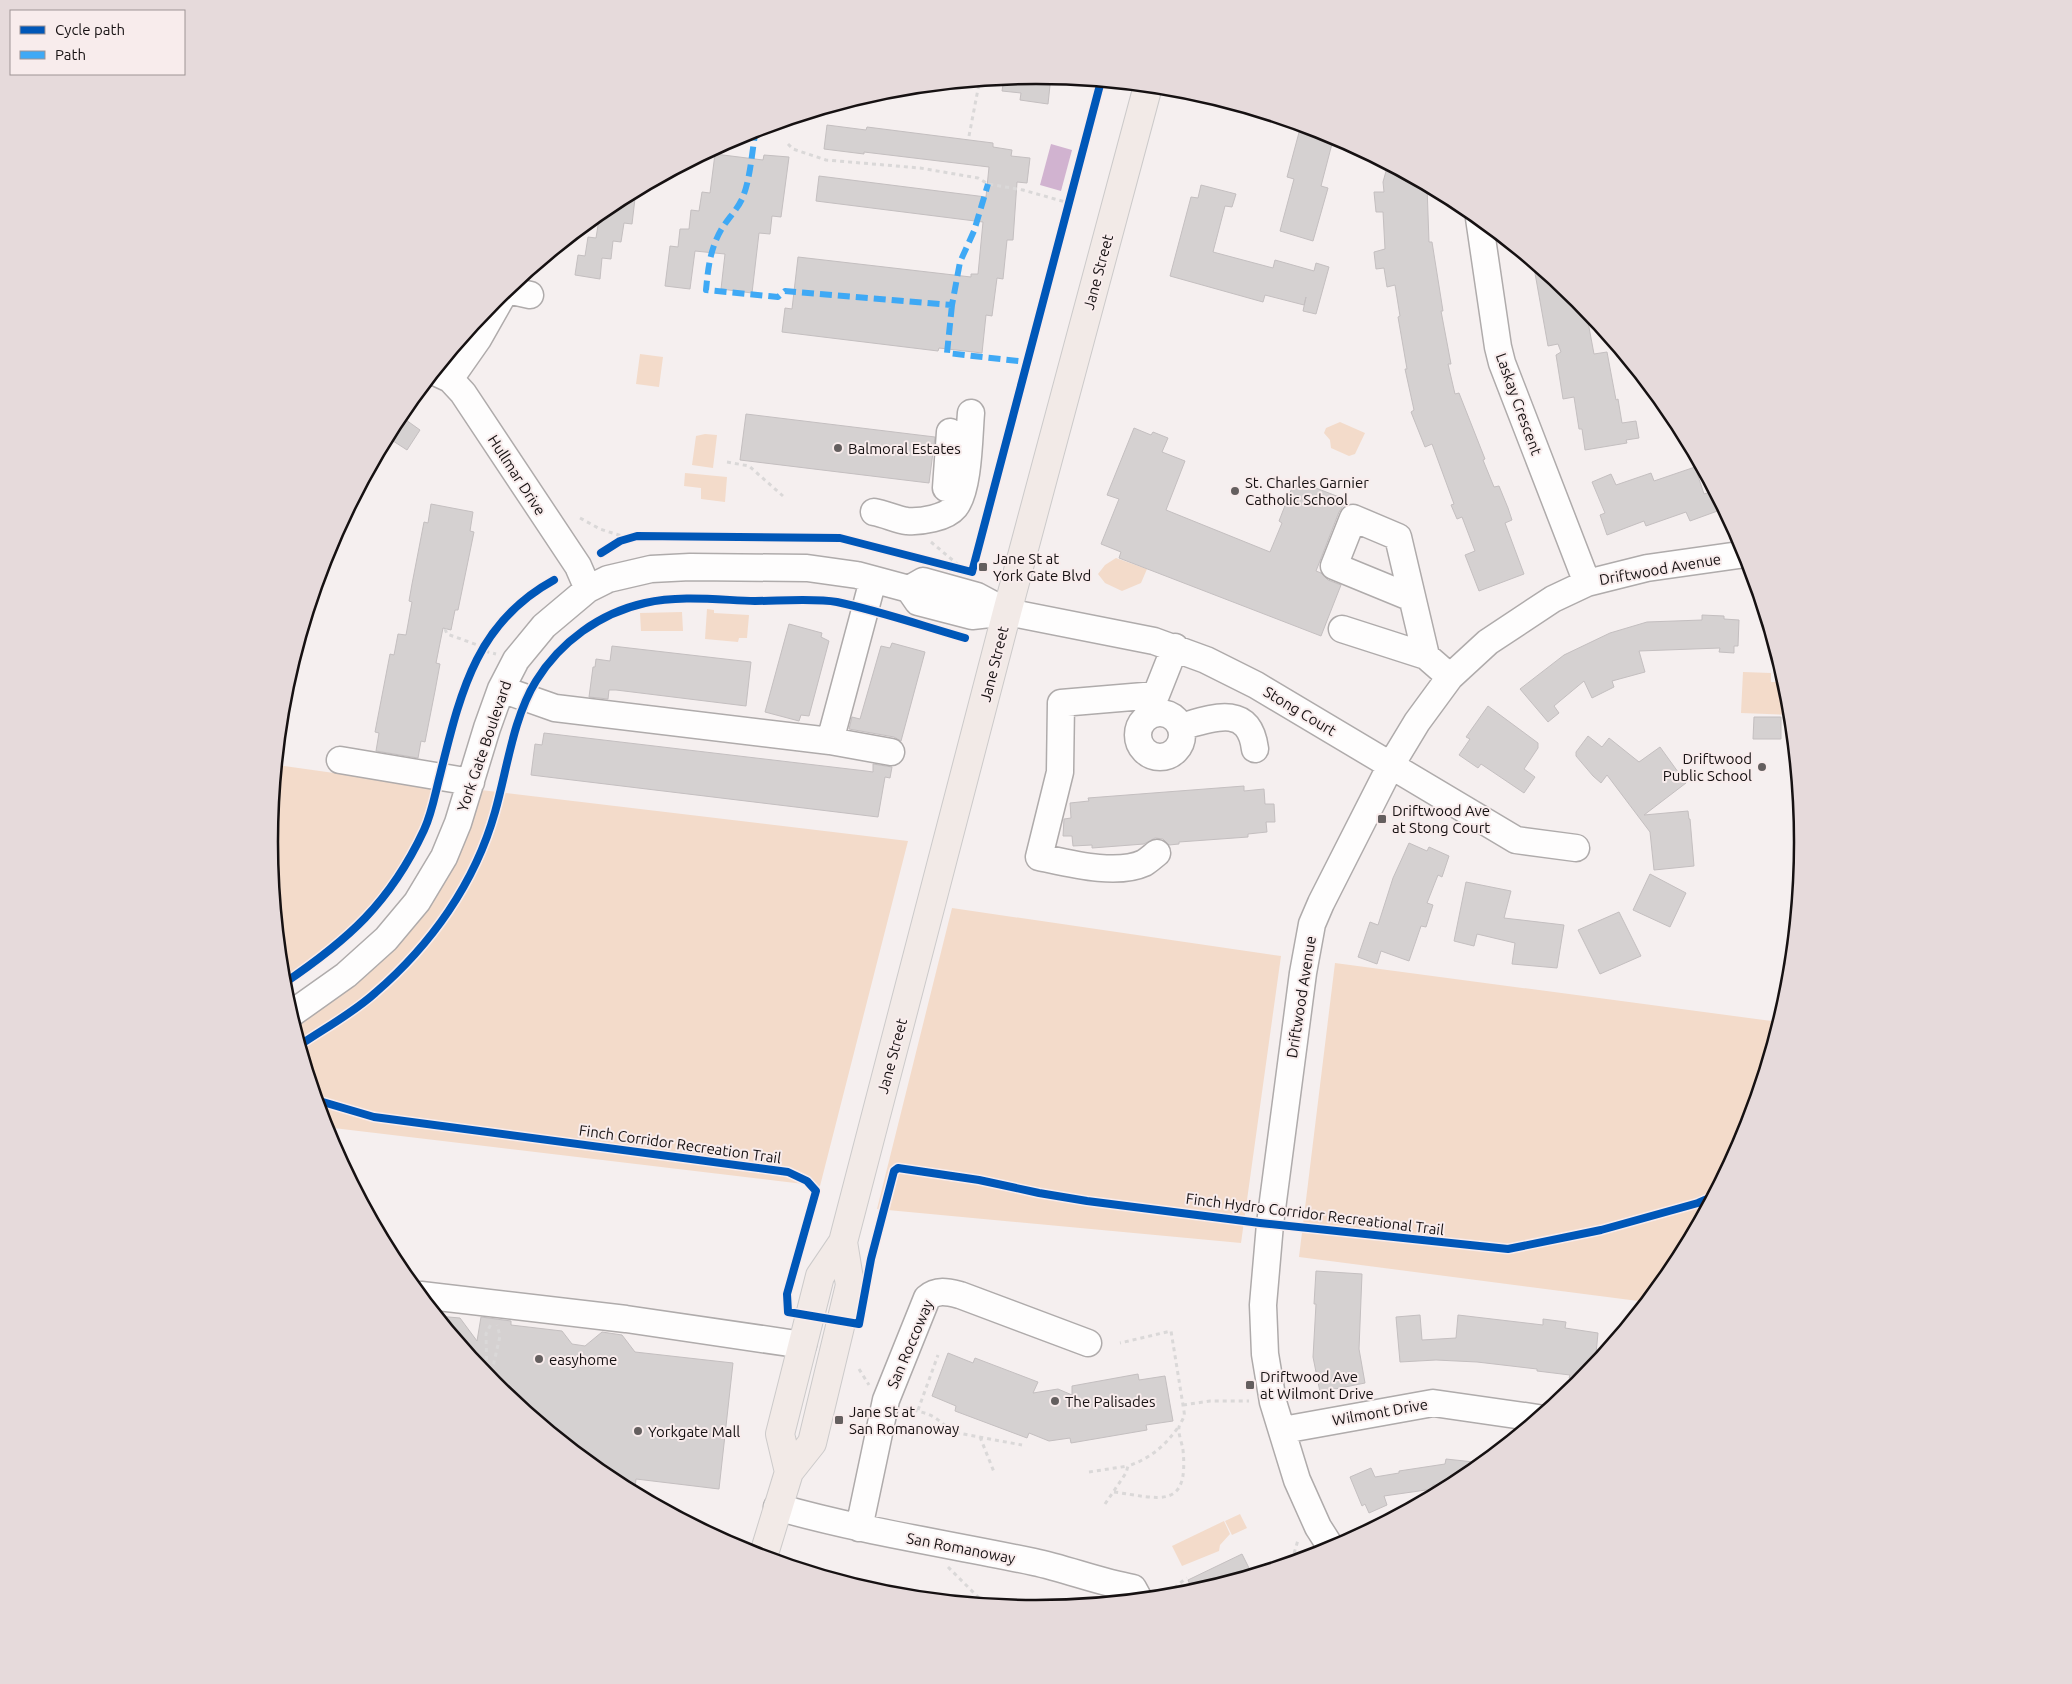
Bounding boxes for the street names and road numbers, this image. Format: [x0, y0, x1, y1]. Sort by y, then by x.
street label: Jane Street [1080, 232, 1116, 312]
street label: Laskay Crescent [1493, 351, 1545, 457]
street label: Hullmar Drive [485, 432, 549, 518]
street label: Driftwood Avenue [1598, 550, 1722, 588]
street label: Jane Street [976, 624, 1012, 704]
street label: York Gate Boulevard [454, 678, 514, 814]
street label: Stong Court [1261, 683, 1339, 739]
street label: Driftwood Avenue [1283, 935, 1319, 1059]
street label: Jane Street [874, 1016, 910, 1096]
street label: Finch Corridor Recreation Trail [578, 1121, 782, 1167]
street label: Finch Hydro Corridor Recreational Trail [1185, 1190, 1445, 1238]
street label: San Roccoway [884, 1297, 936, 1391]
street label: Wilmont Drive [1331, 1395, 1429, 1429]
street label: San Romanoway [905, 1529, 1017, 1567]

